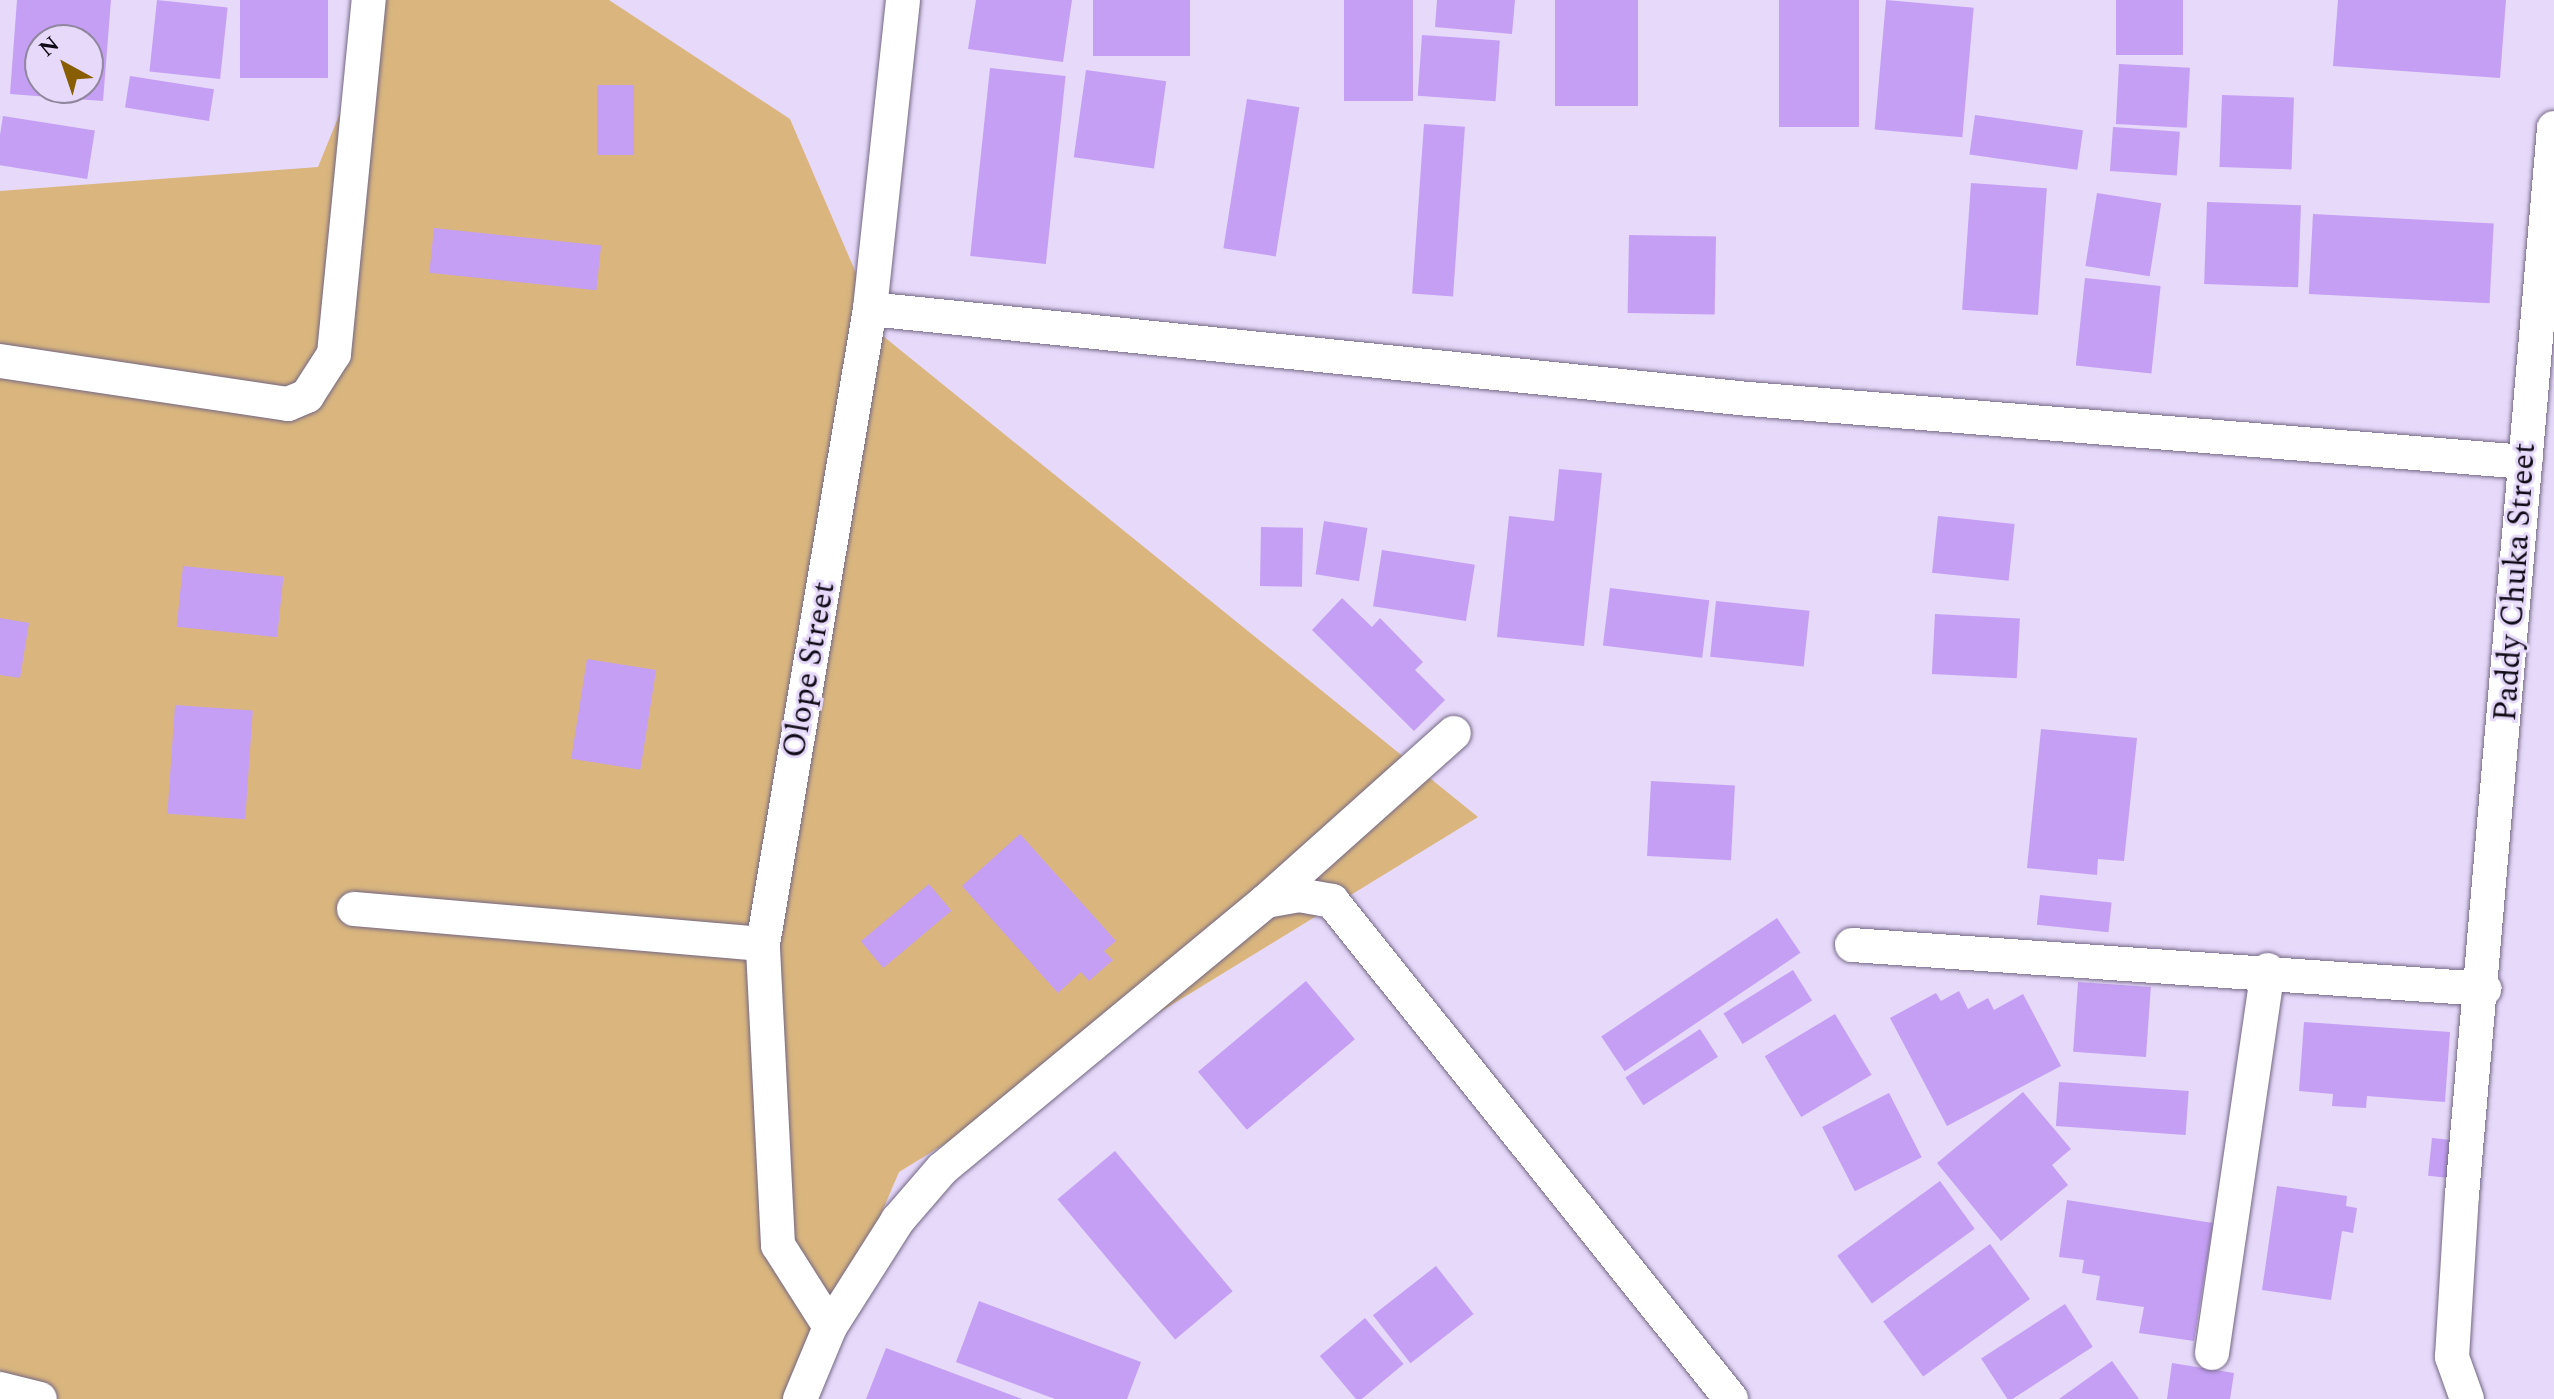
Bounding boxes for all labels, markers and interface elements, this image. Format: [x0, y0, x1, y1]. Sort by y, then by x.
north arrow [24, 24, 104, 104]
text: N [32, 28, 67, 65]
street label: Paddy Chuka Street [2487, 441, 2545, 723]
street label: Olope Street [776, 579, 844, 761]

